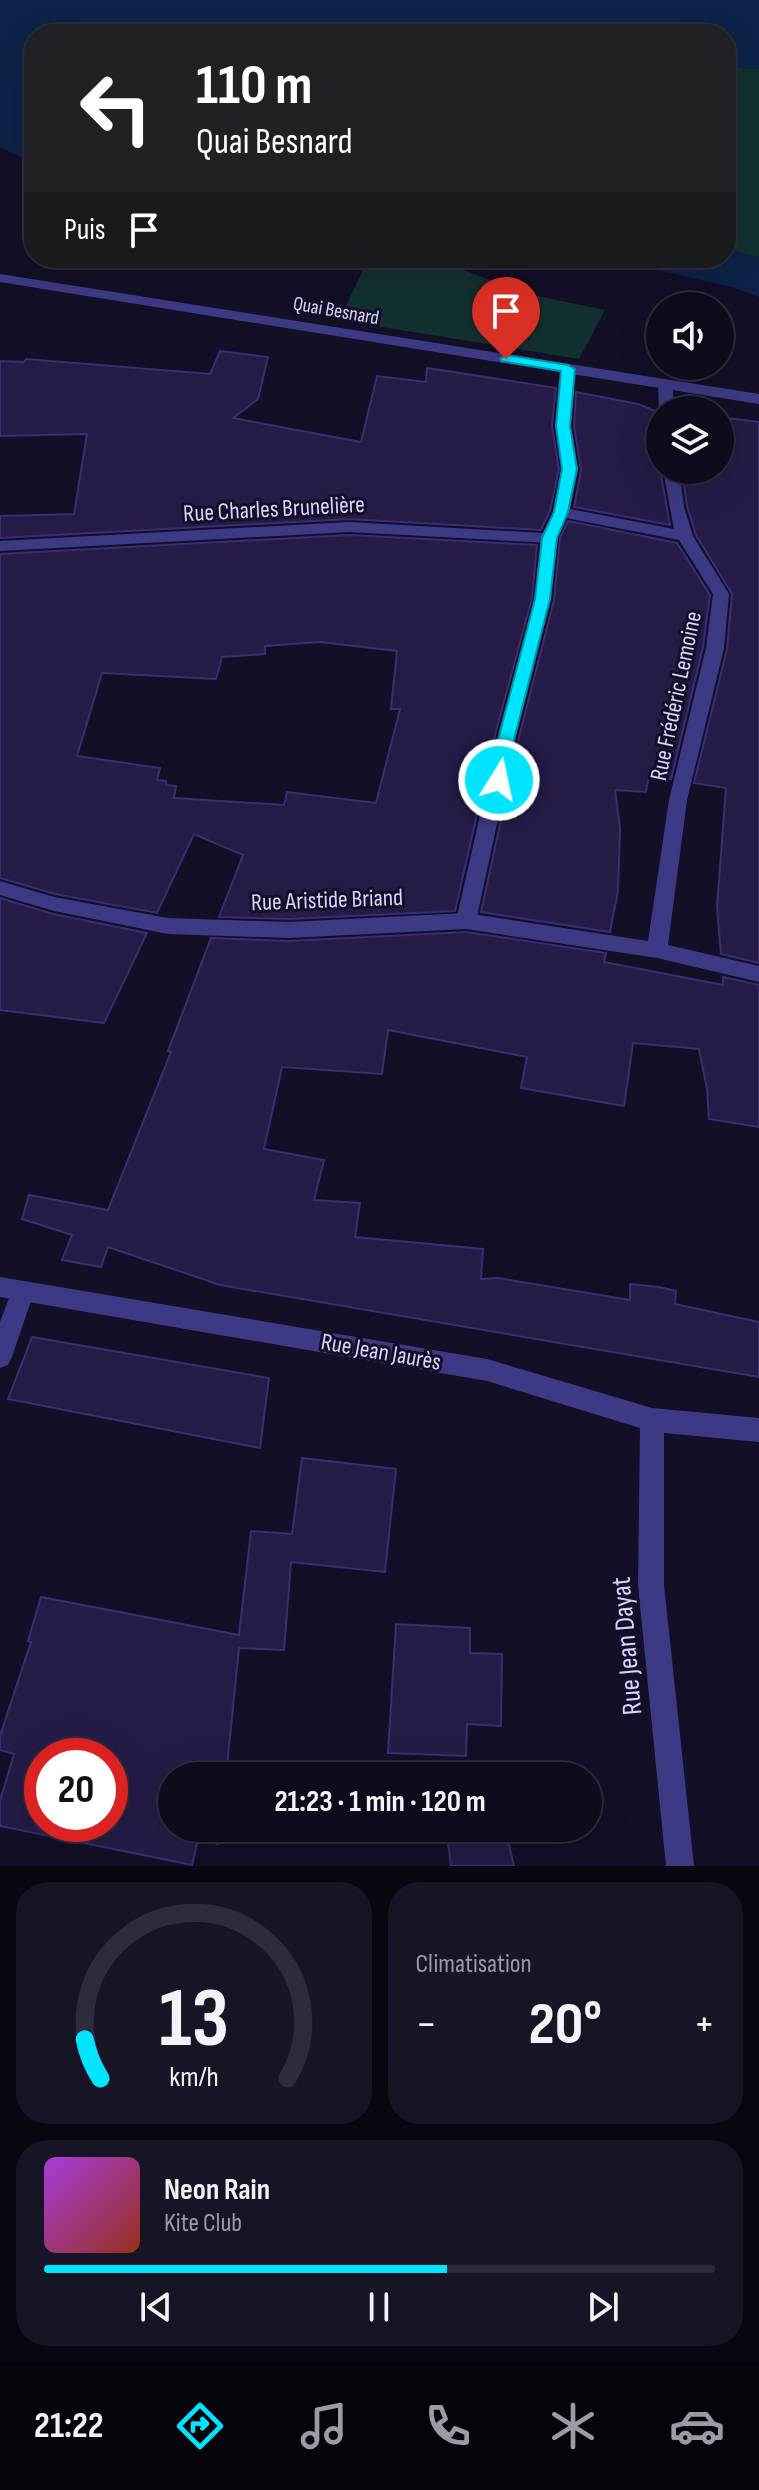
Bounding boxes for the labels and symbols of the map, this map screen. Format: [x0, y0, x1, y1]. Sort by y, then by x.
pin [472, 277, 540, 359]
street label: Quai Besnard [291, 292, 381, 330]
street label: Rue Charles Brunelière [182, 490, 366, 528]
street label: Rue Frédéric Lemoine [644, 609, 708, 783]
position arrow [457, 738, 541, 822]
street label: Rue Aristide Briand [250, 883, 404, 917]
street label: Rue Jean Jaurès [319, 1327, 443, 1377]
street label: Rue Jean Dayat [605, 1576, 649, 1716]
speed limit sign: 20 [24, 1738, 128, 1842]

